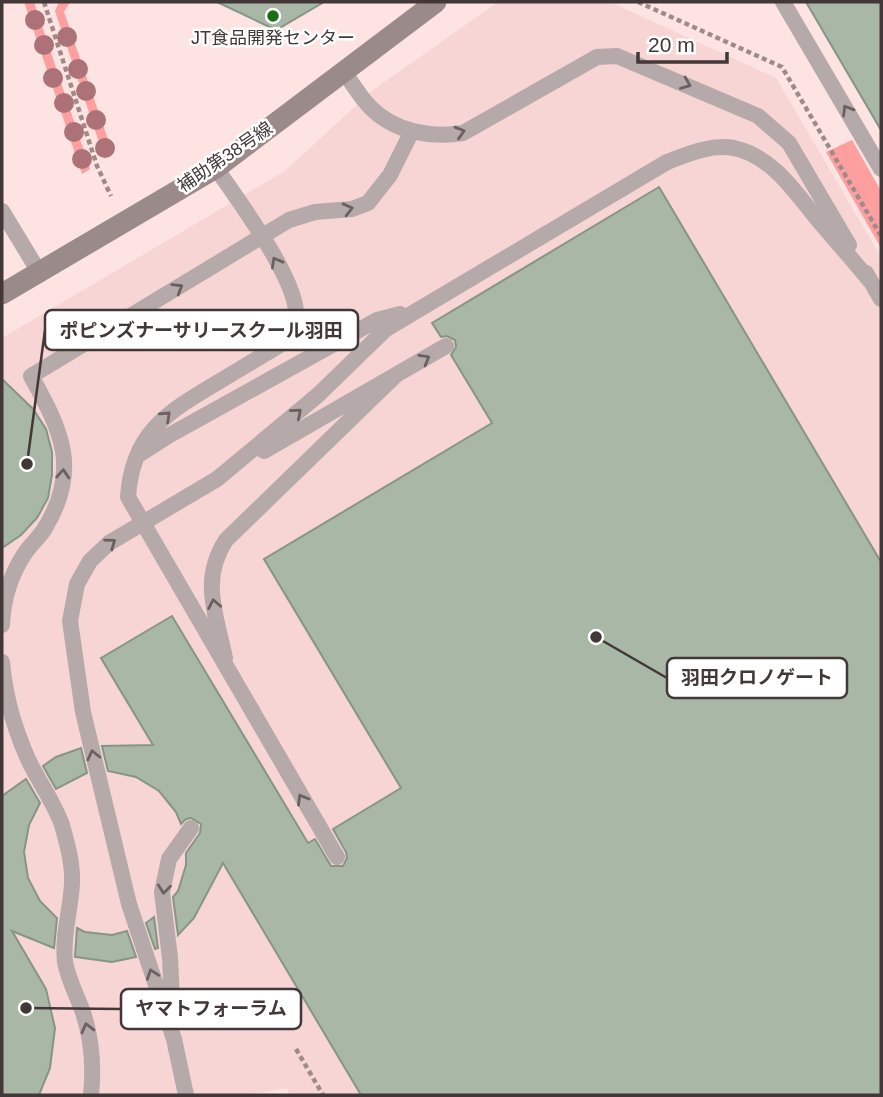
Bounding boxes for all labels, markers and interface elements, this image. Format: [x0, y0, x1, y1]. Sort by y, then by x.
marker: JT食品開発センター [265, 8, 281, 24]
scale bar [638, 21, 727, 65]
place label: JT食品開発センター [191, 28, 355, 48]
text: 20 m [648, 33, 695, 56]
one-way arrow [680, 76, 692, 90]
one-way arrow [842, 105, 855, 118]
street label: 補助第38号線 [174, 118, 276, 196]
one-way arrow [454, 126, 466, 141]
one-way arrow [342, 203, 354, 217]
one-way arrow [271, 257, 284, 270]
one-way arrow [171, 283, 184, 296]
callout: ポピンズナーサリースクール羽田 [45, 310, 358, 350]
text: ポピンズナーサリースクール羽田 [59, 320, 343, 341]
one-way arrow [417, 354, 430, 367]
one-way arrow [289, 409, 302, 421]
one-way arrow [158, 411, 171, 424]
one-way arrow [55, 468, 70, 479]
one-way arrow [103, 539, 116, 551]
one-way arrow [207, 598, 222, 610]
callout: 羽田クロノゲート [667, 658, 847, 698]
text: 羽田クロノゲート [681, 667, 833, 688]
one-way arrow [87, 749, 101, 761]
one-way arrow [298, 793, 311, 806]
one-way arrow [157, 884, 172, 895]
one-way arrow [146, 969, 160, 981]
callout: ヤマトフォーラム [121, 989, 301, 1029]
text: ヤマトフォーラム [135, 998, 287, 1019]
one-way arrow [81, 1022, 95, 1034]

